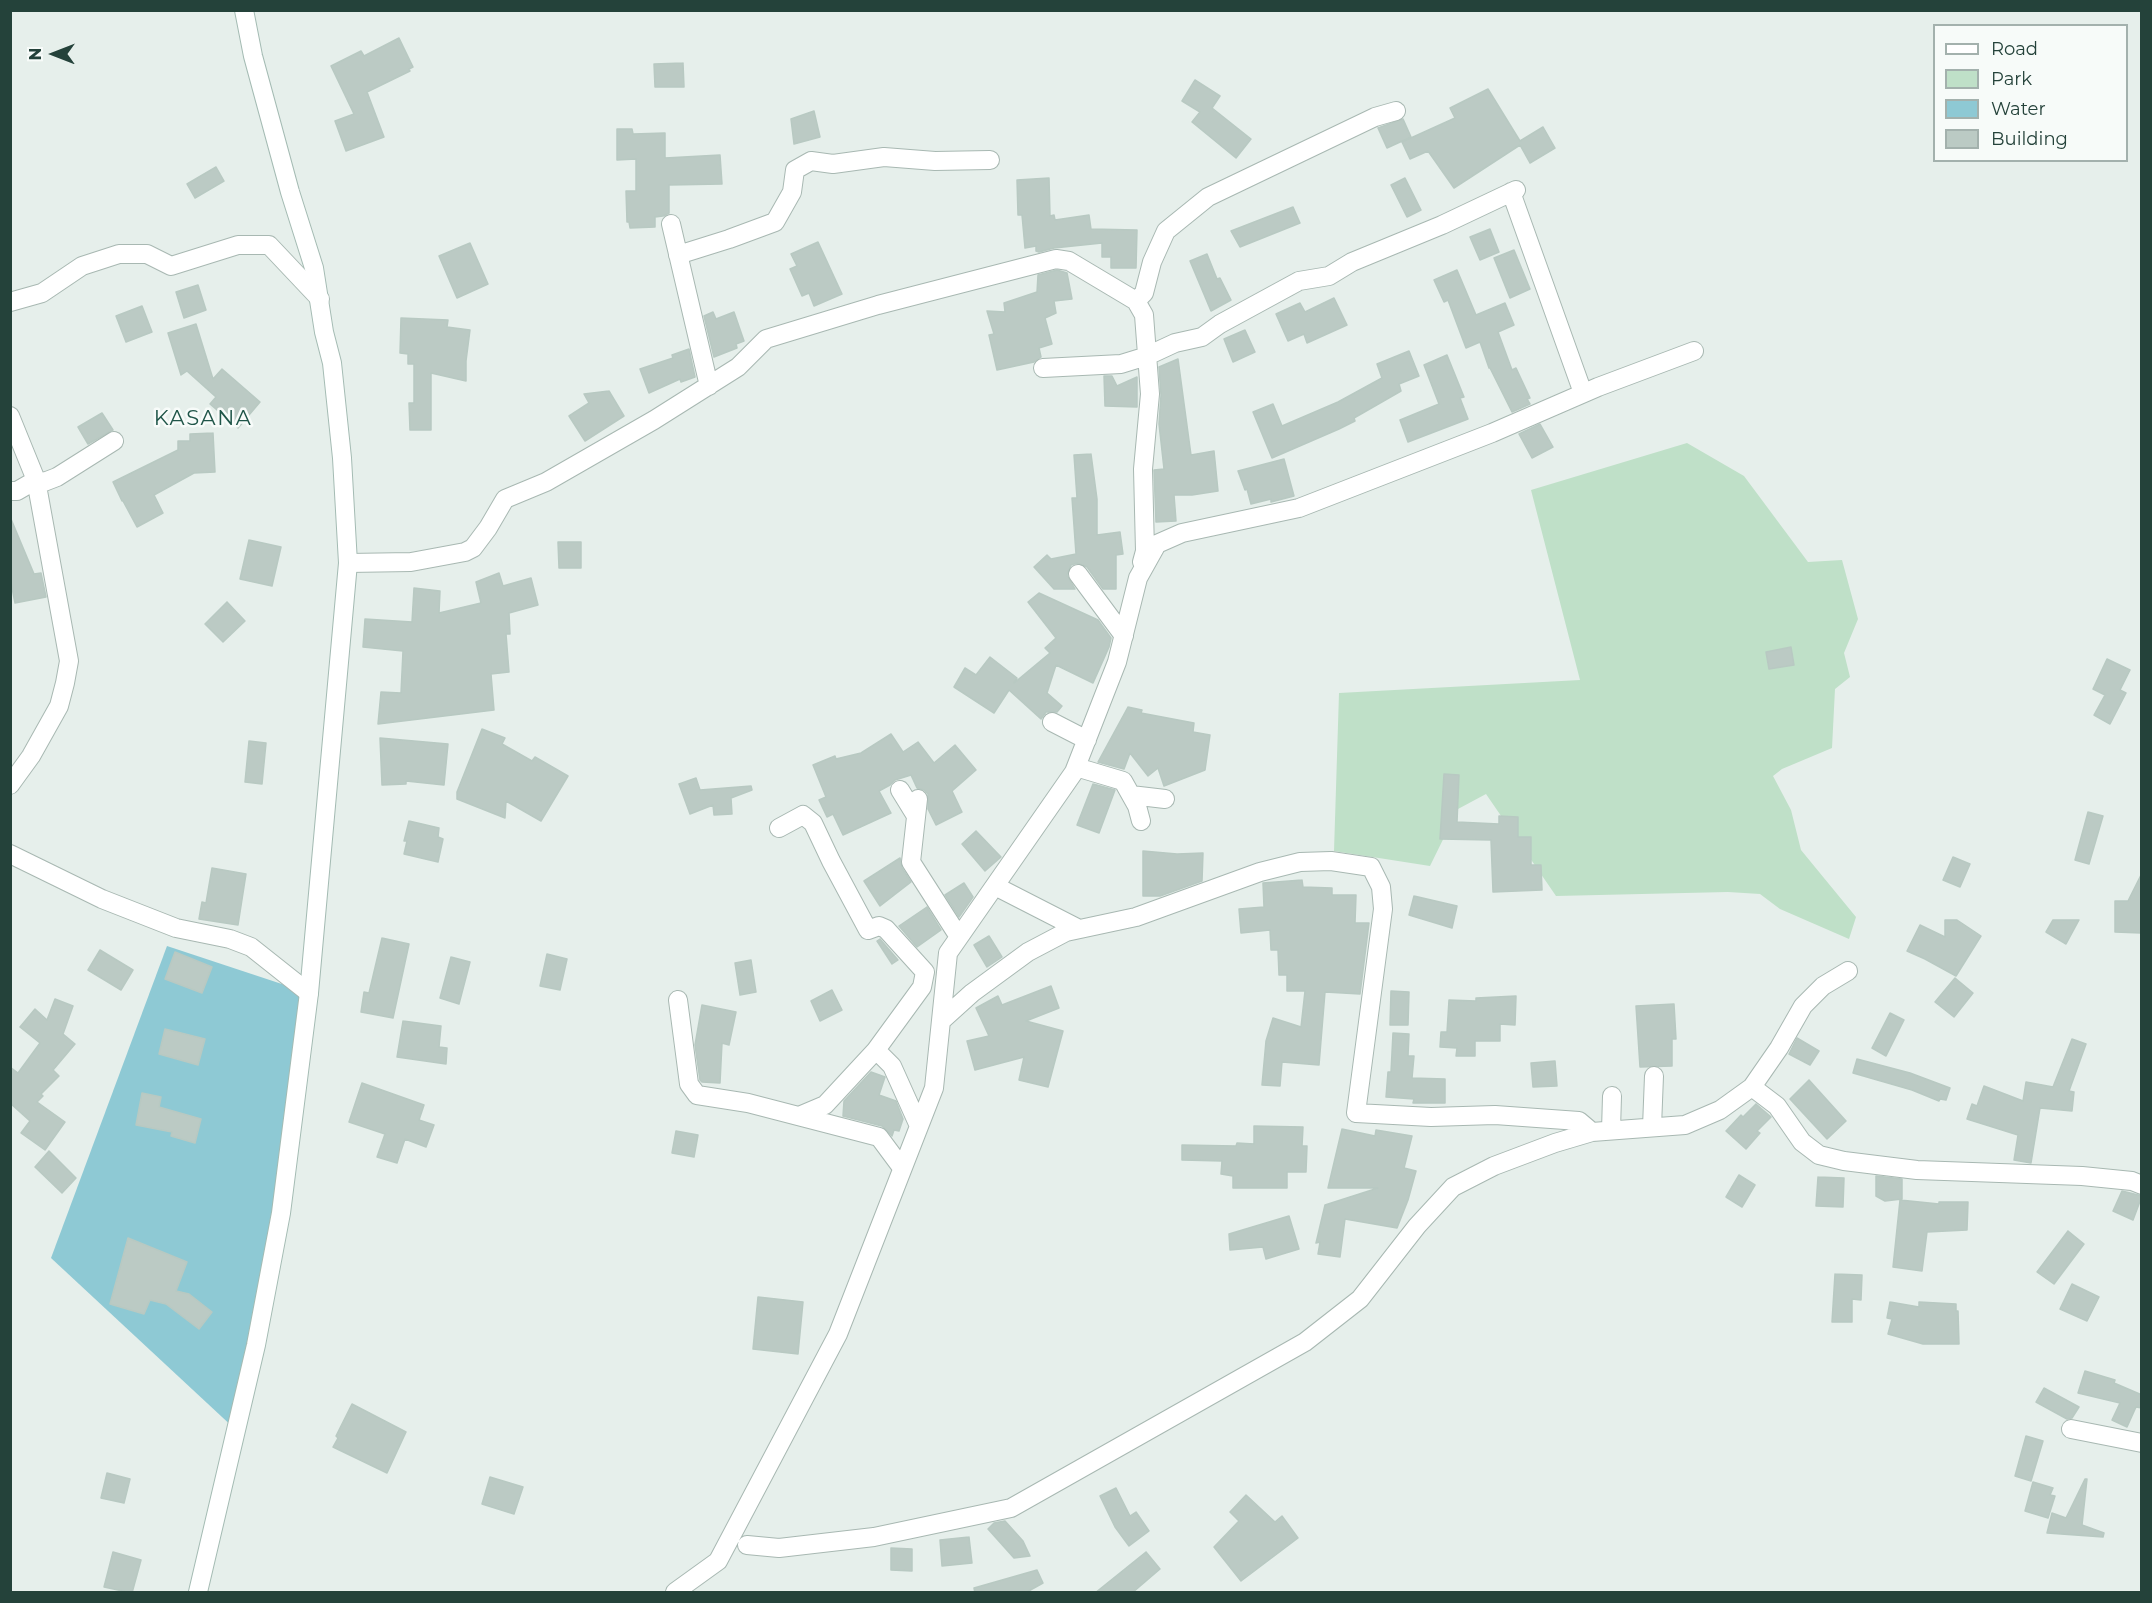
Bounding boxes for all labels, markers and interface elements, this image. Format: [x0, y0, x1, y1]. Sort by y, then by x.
north arrow [24, 24, 84, 84]
legend [1933, 24, 2128, 162]
text: Road [1991, 38, 2038, 60]
text: N [26, 48, 45, 60]
text: Park [1991, 68, 2032, 90]
text: Water [1991, 98, 2046, 120]
text: Building [1991, 128, 2068, 150]
district label: KASANA [154, 406, 252, 432]

